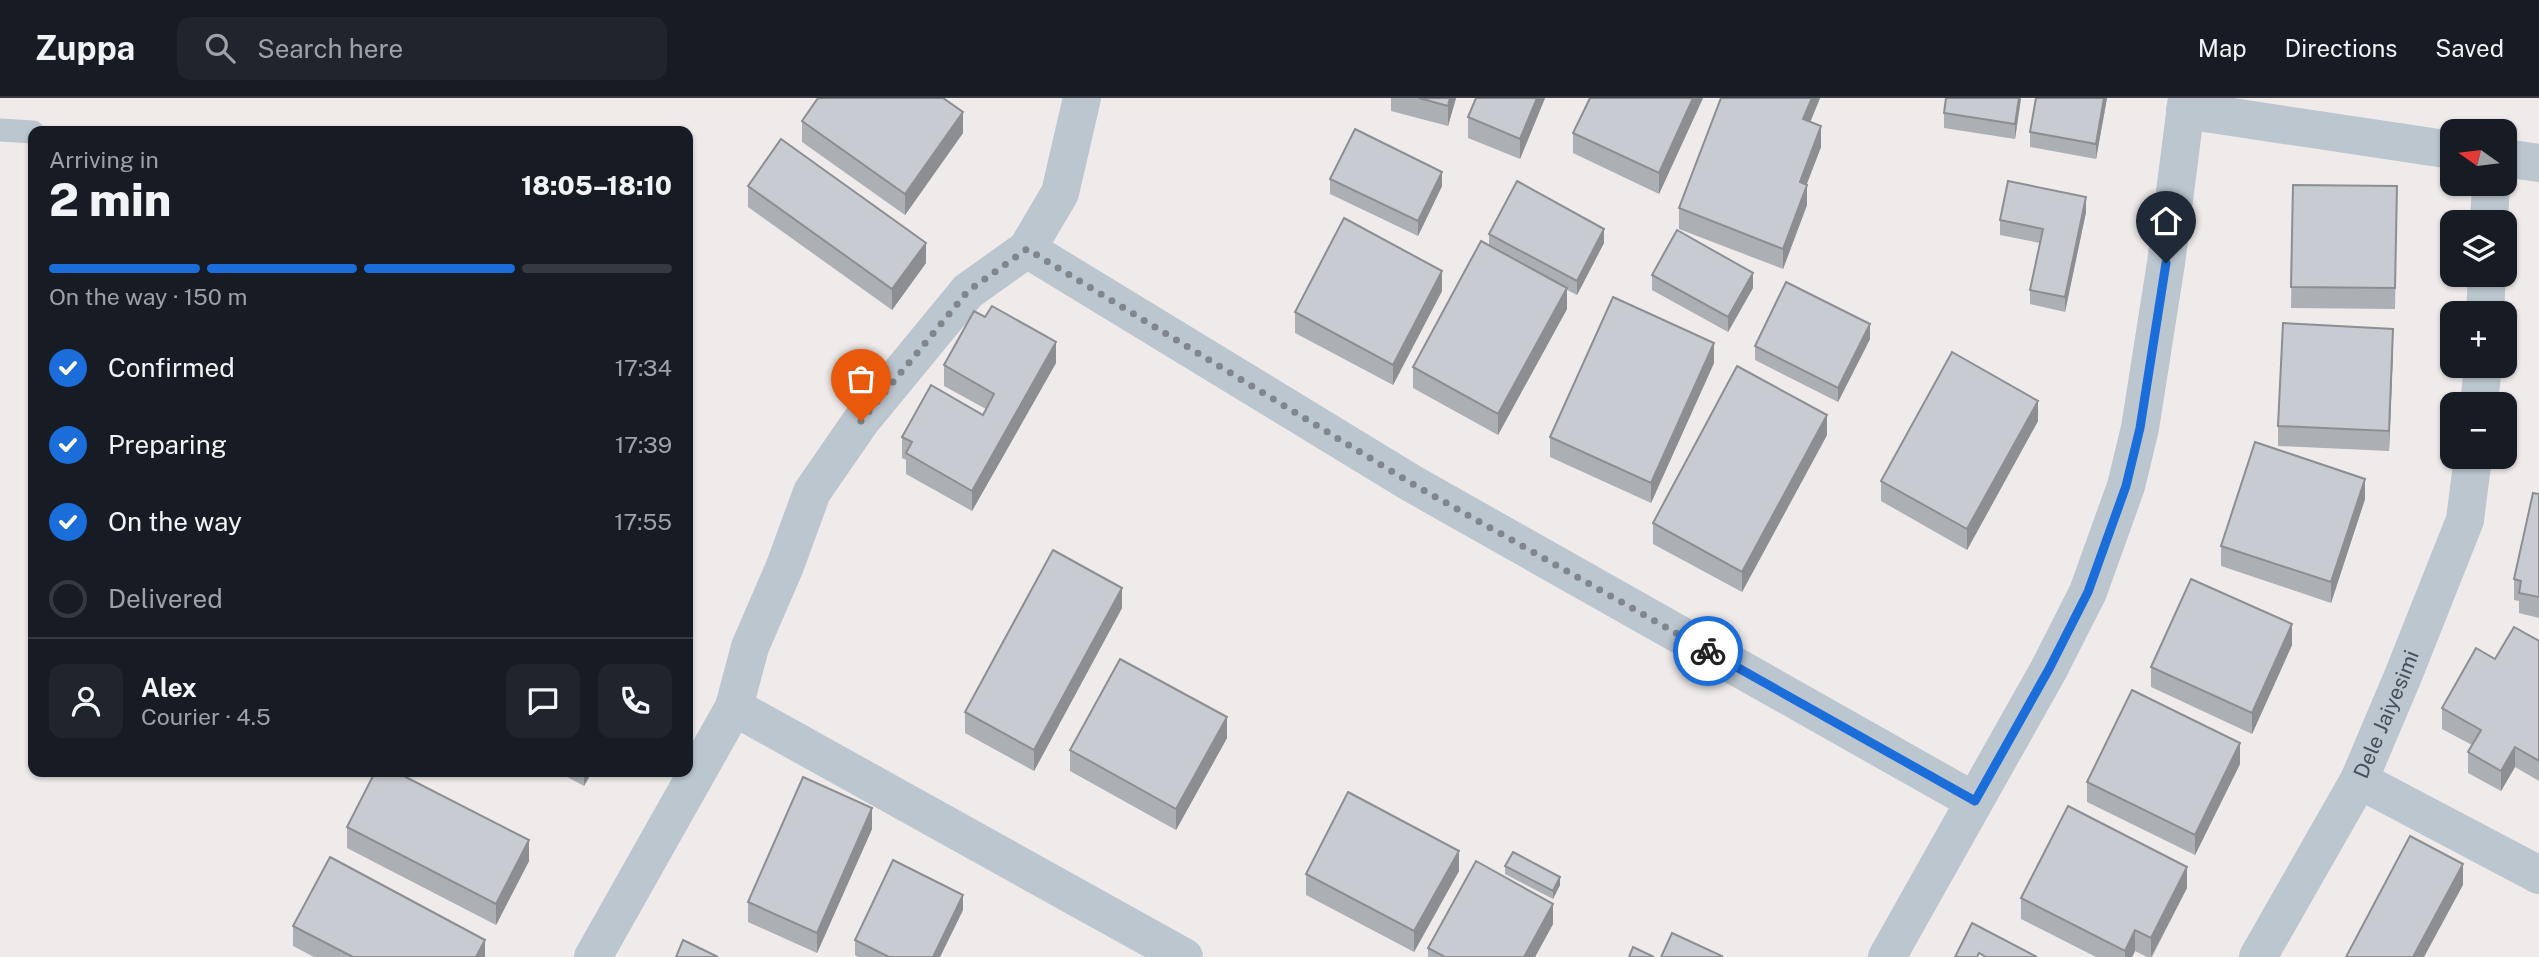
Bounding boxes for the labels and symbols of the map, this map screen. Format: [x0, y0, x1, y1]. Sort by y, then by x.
north arrow [2440, 119, 2516, 196]
pin [2136, 191, 2196, 263]
pin [831, 349, 891, 421]
courier [1673, 616, 1743, 686]
street label: Dele Jaiyesimi [2348, 647, 2424, 782]

